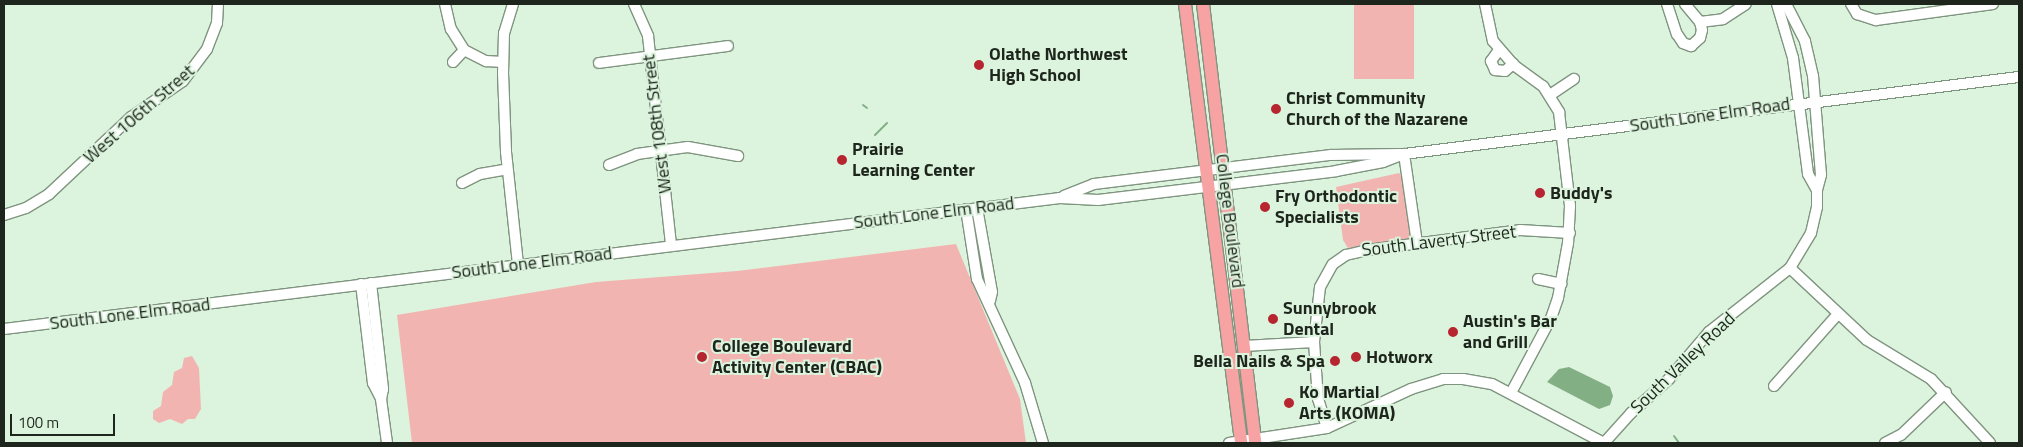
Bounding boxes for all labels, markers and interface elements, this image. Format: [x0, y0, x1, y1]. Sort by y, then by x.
place label: Olathe Northwest High School [989, 44, 1128, 86]
street label: West 108th Street [638, 53, 676, 195]
marker: Olathe Northwest High School [973, 59, 985, 71]
street label: West 106th Street [79, 60, 199, 168]
place label: Christ Community Church of the Nazarene [1286, 88, 1468, 130]
street label: South Lone Elm Road [1628, 93, 1792, 137]
marker: Christ Community Church of the Nazarene [1270, 103, 1282, 115]
place label: Prairie Learning Center [852, 139, 975, 182]
street label: College Boulevard [1211, 153, 1249, 289]
marker: Prairie Learning Center [836, 154, 848, 166]
place label: Buddy's [1550, 182, 1612, 204]
place label: Fry Orthodontic Specialists [1275, 186, 1397, 228]
marker: Buddy's [1534, 187, 1546, 199]
street label: South Lone Elm Road [852, 192, 1016, 234]
marker: Fry Orthodontic Specialists [1259, 201, 1271, 213]
street label: South Laverty Street [1361, 221, 1517, 261]
street label: South Lone Elm Road [450, 242, 614, 284]
street label: South Lone Elm Road [48, 293, 212, 335]
place label: Sunnybrook Dental [1283, 298, 1376, 340]
street label: South Valley Road [1626, 308, 1740, 418]
place label: Austin's Bar and Grill [1463, 311, 1557, 354]
marker: Sunnybrook Dental [1267, 313, 1279, 325]
marker: Austin's Bar and Grill [1447, 326, 1459, 338]
place label: College Boulevard Activity Center (CBAC) [712, 336, 882, 378]
place label: Hotworx [1366, 346, 1433, 368]
place label: Bella Nails & Spa [1193, 350, 1325, 372]
marker: College Boulevard Activity Center (CBAC) [696, 351, 708, 363]
marker: Hotworx [1350, 351, 1362, 363]
marker: Bella Nails & Spa [1329, 355, 1341, 367]
place label: Ko Martial Arts (KOMA) [1299, 382, 1395, 424]
marker: Ko Martial Arts (KOMA) [1283, 397, 1295, 409]
scale bar [12, 404, 118, 436]
text: 100 m [18, 411, 59, 434]

